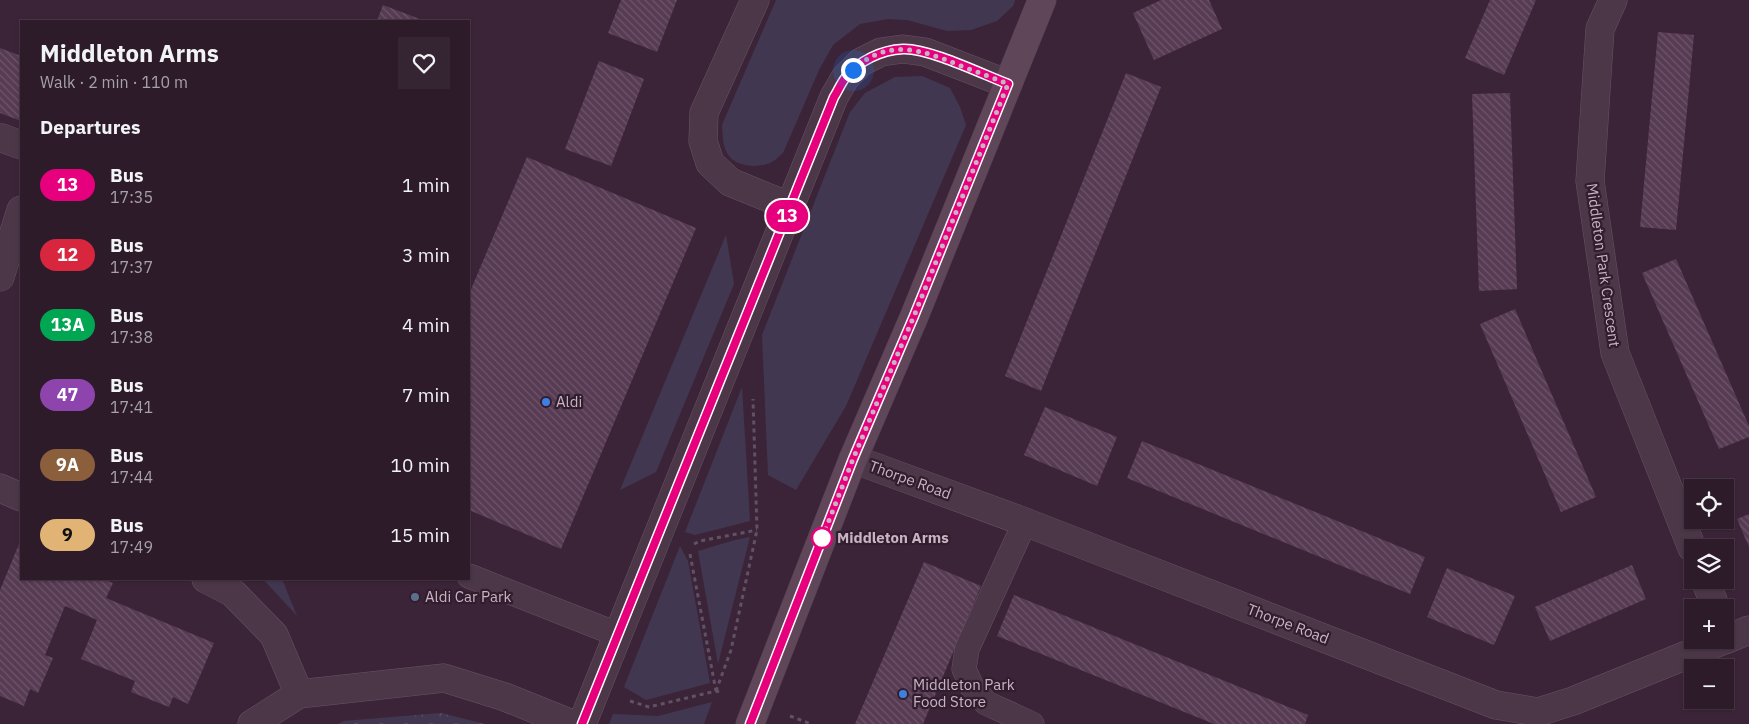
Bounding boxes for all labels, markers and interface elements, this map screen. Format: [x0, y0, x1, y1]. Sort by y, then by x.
text: Middleton Arms [40, 37, 219, 69]
button: heart [398, 37, 450, 89]
your location [841, 58, 866, 83]
text: Walk · 2 min · 110 m [40, 72, 188, 92]
text: Departures [40, 115, 140, 139]
text: Bus [110, 163, 144, 187]
text: 13 [57, 173, 78, 196]
text: 1 min [402, 173, 450, 197]
street label: Middleton Park Crescent [1583, 182, 1624, 348]
text: 17:35 [110, 187, 153, 207]
line badge: 13 [764, 200, 810, 232]
text: 13 [776, 204, 798, 227]
text: Bus [110, 233, 144, 257]
text: 12 [57, 243, 78, 266]
text: 3 min [402, 243, 450, 267]
text: 17:37 [110, 257, 153, 277]
text: Bus [110, 303, 144, 327]
text: 13A [51, 313, 84, 336]
text: 4 min [402, 313, 450, 337]
text: 17:38 [110, 327, 153, 347]
text: Bus [110, 373, 144, 397]
text: 47 [57, 383, 78, 406]
text: 7 min [402, 383, 450, 407]
place label: Aldi [556, 392, 582, 411]
marker: Aldi [540, 396, 552, 408]
text: 17:41 [110, 397, 153, 417]
text: Bus [110, 443, 144, 467]
text: 9A [56, 453, 79, 476]
text: 10 min [391, 453, 450, 477]
street label: Thorpe Road [867, 456, 954, 503]
text: 17:44 [110, 467, 153, 487]
map controls [1684, 479, 1734, 709]
button: locate [1684, 479, 1734, 529]
text: Bus [110, 513, 144, 537]
text: 9 [62, 523, 73, 546]
text: 15 min [391, 523, 450, 547]
marker: Middleton Arms [811, 527, 833, 549]
place label: Middleton Arms [837, 528, 949, 547]
text: 17:49 [110, 537, 153, 557]
button: layers [1684, 539, 1734, 589]
place label: Aldi Car Park [425, 587, 512, 606]
marker: Aldi Car Park [409, 591, 421, 603]
street label: Thorpe Road [1245, 599, 1332, 648]
button: + [1684, 599, 1734, 649]
button: − [1684, 659, 1734, 709]
place label: Middleton Park Food Store [913, 675, 1015, 711]
marker: Middleton Park Food Store [897, 688, 909, 700]

